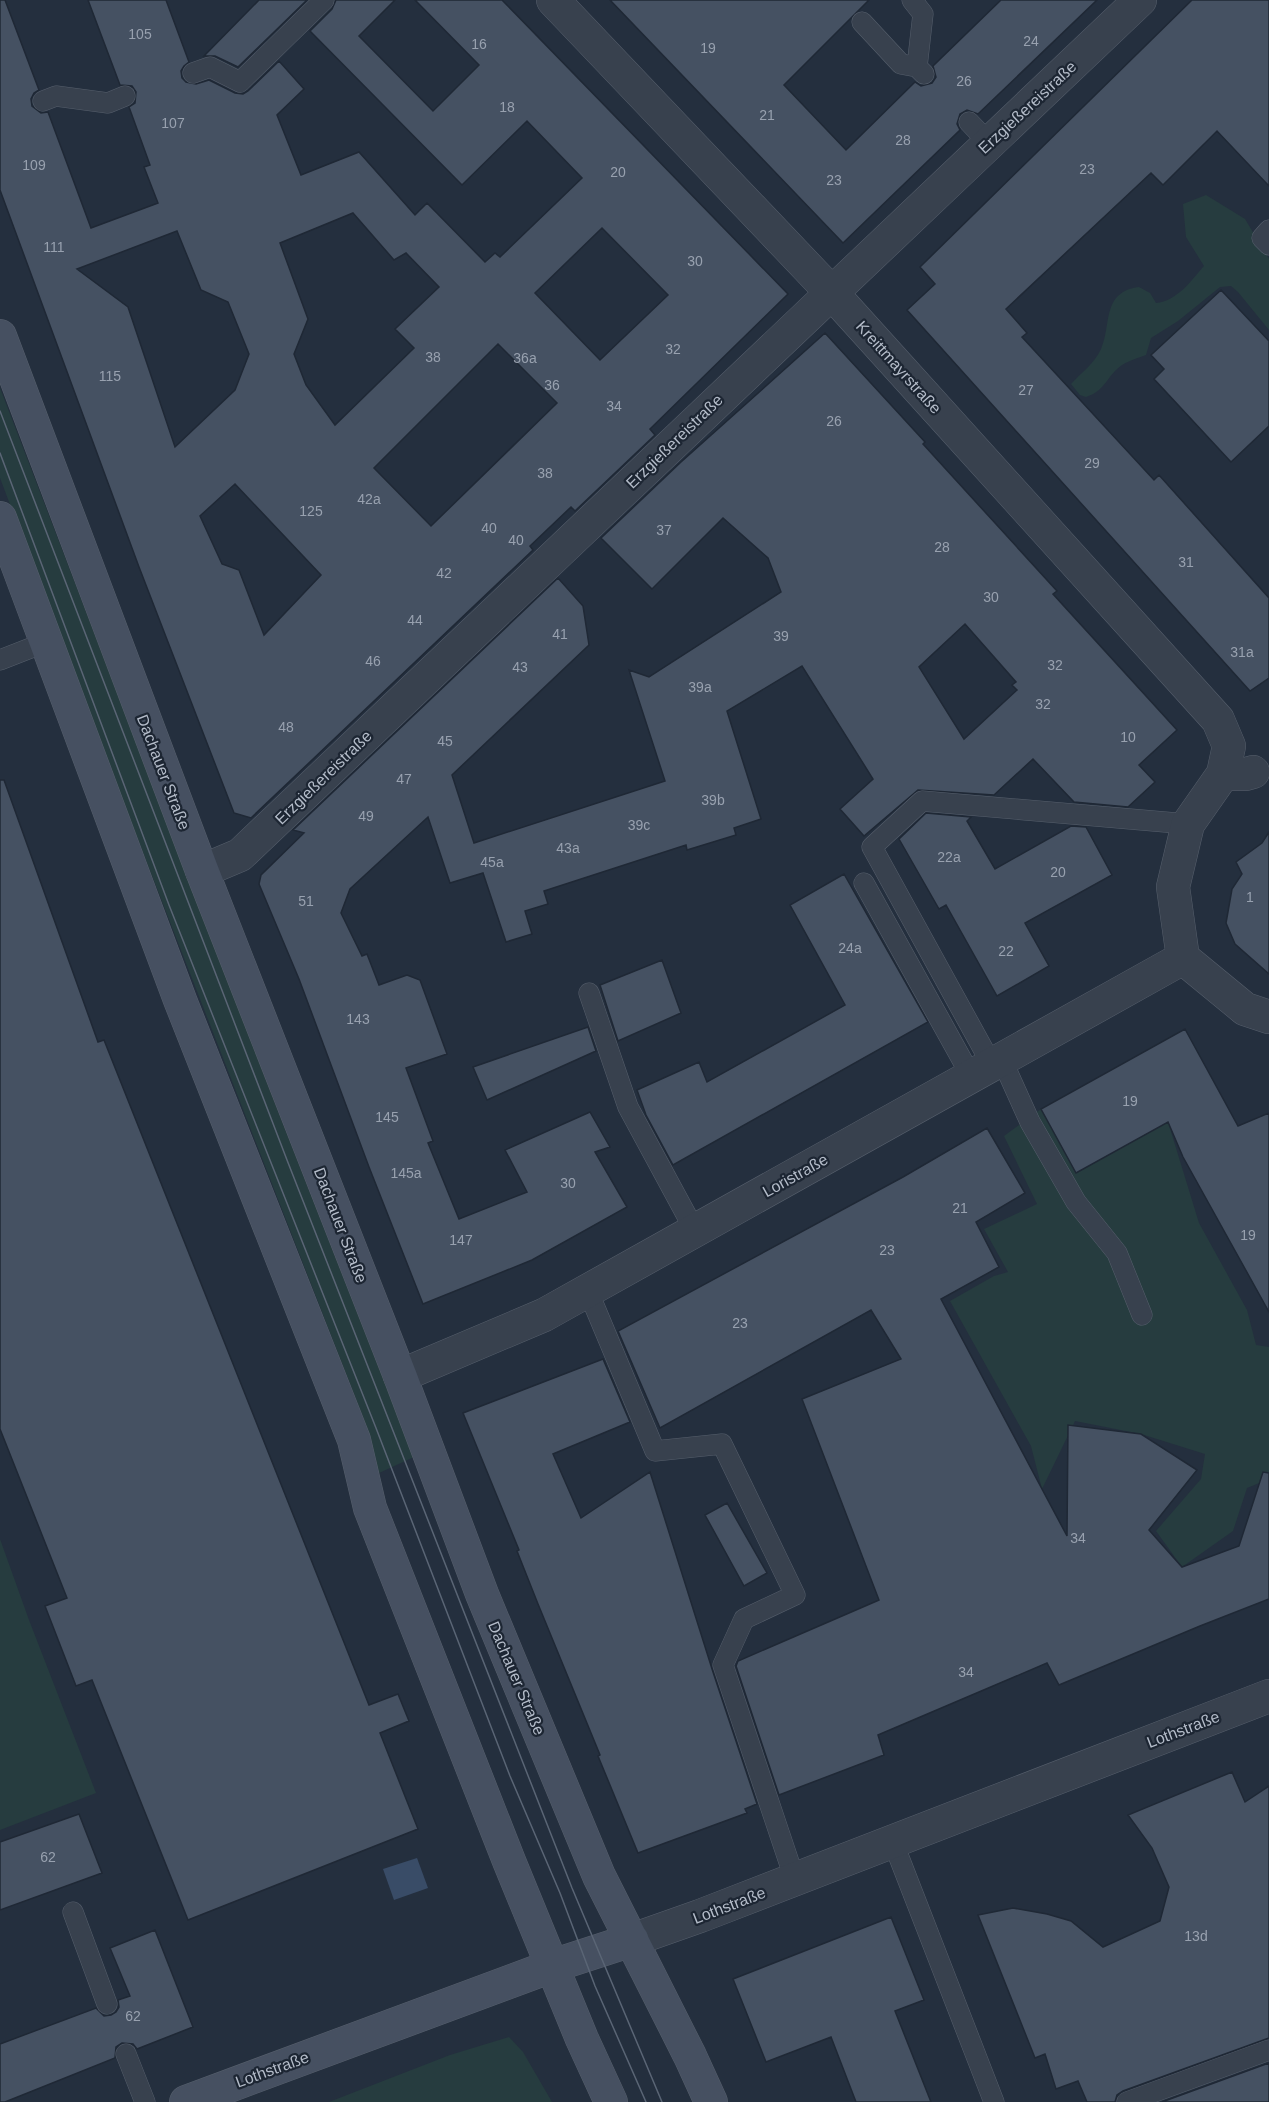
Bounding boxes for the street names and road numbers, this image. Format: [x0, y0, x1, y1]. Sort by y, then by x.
street label: Erzgießereistraße [975, 58, 1080, 157]
street label: Kreittmayrstraße [853, 318, 945, 417]
street label: Erzgießereistraße [623, 391, 726, 492]
street label: Dachauer Straße [134, 712, 193, 832]
street label: Erzgießereistraße [272, 727, 375, 828]
street label: Loristraße [760, 1150, 831, 1200]
street label: Dachauer Straße [311, 1165, 370, 1285]
street label: Dachauer Straße [485, 1619, 548, 1738]
street label: Lothstraße [1144, 1708, 1222, 1751]
street label: Lothstraße [690, 1884, 768, 1927]
street label: Lothstraße [233, 2048, 311, 2091]

